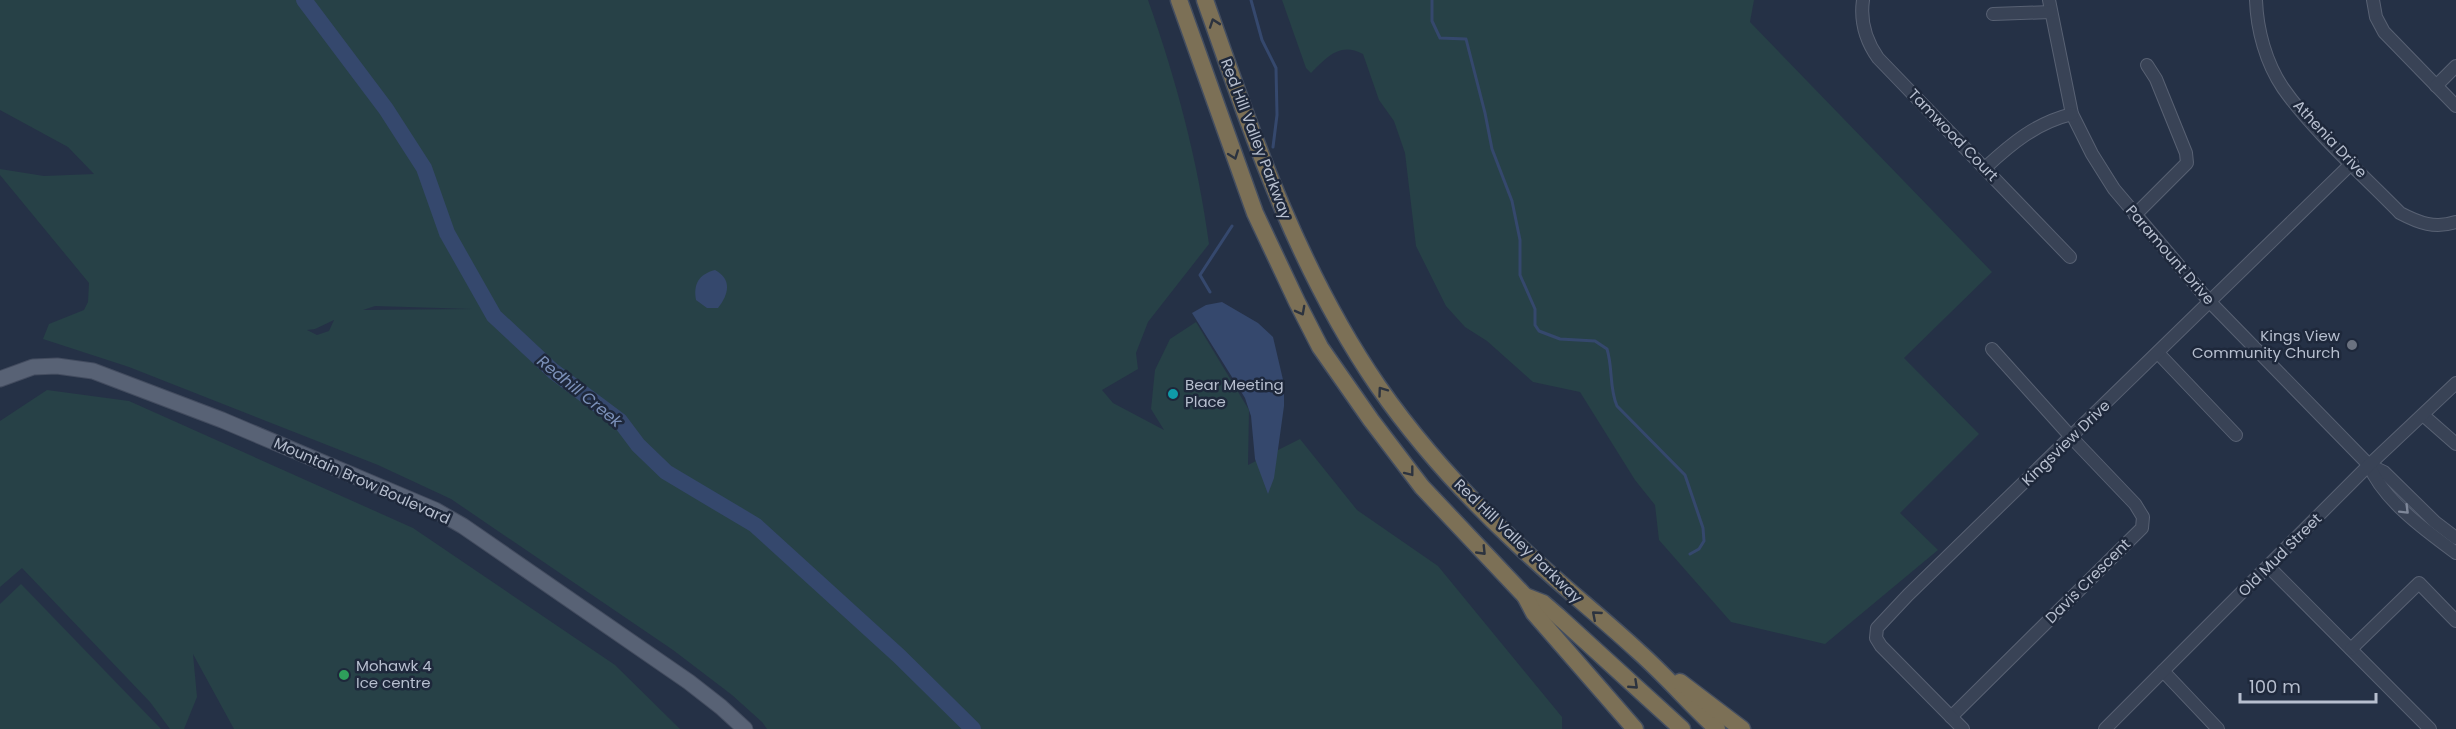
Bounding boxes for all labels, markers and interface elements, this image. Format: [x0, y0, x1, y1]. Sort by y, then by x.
one-way arrow [1208, 18, 1221, 29]
street label: Red Hill Valley Parkway [1216, 55, 1297, 223]
street label: Tamwood Court [1904, 84, 2003, 186]
street label: Athenia Drive [2289, 95, 2372, 182]
one-way arrow [1226, 149, 1239, 159]
street label: Paramount Drive [2121, 200, 2220, 309]
one-way arrow [1294, 305, 1305, 315]
place label: Kings View Community Church [2192, 325, 2341, 363]
marker: Kings View Community Church [2345, 338, 2359, 352]
water label: Redhill Creek [532, 350, 628, 433]
place label: Bear Meeting Place [1185, 374, 1284, 412]
one-way arrow [1378, 386, 1389, 397]
marker: Bear Meeting Place [1166, 387, 1180, 401]
street label: Kingsview Drive [2017, 395, 2115, 490]
street label: Mountain Brow Boulevard [271, 432, 454, 529]
one-way arrow [1403, 466, 1414, 477]
street label: Red Hill Valley Parkway [1450, 474, 1587, 608]
one-way arrow [2397, 503, 2408, 514]
street label: Old Mud Street [2233, 508, 2326, 601]
street label: Davis Crescent [2040, 533, 2135, 628]
one-way arrow [1475, 545, 1486, 555]
one-way arrow [1592, 611, 1603, 622]
place label: Mohawk 4 Ice centre [356, 655, 432, 693]
scale bar [2240, 666, 2376, 704]
marker: Mohawk 4 Ice centre [337, 668, 351, 682]
text: 100 m [2249, 674, 2301, 699]
one-way arrow [1627, 678, 1638, 689]

